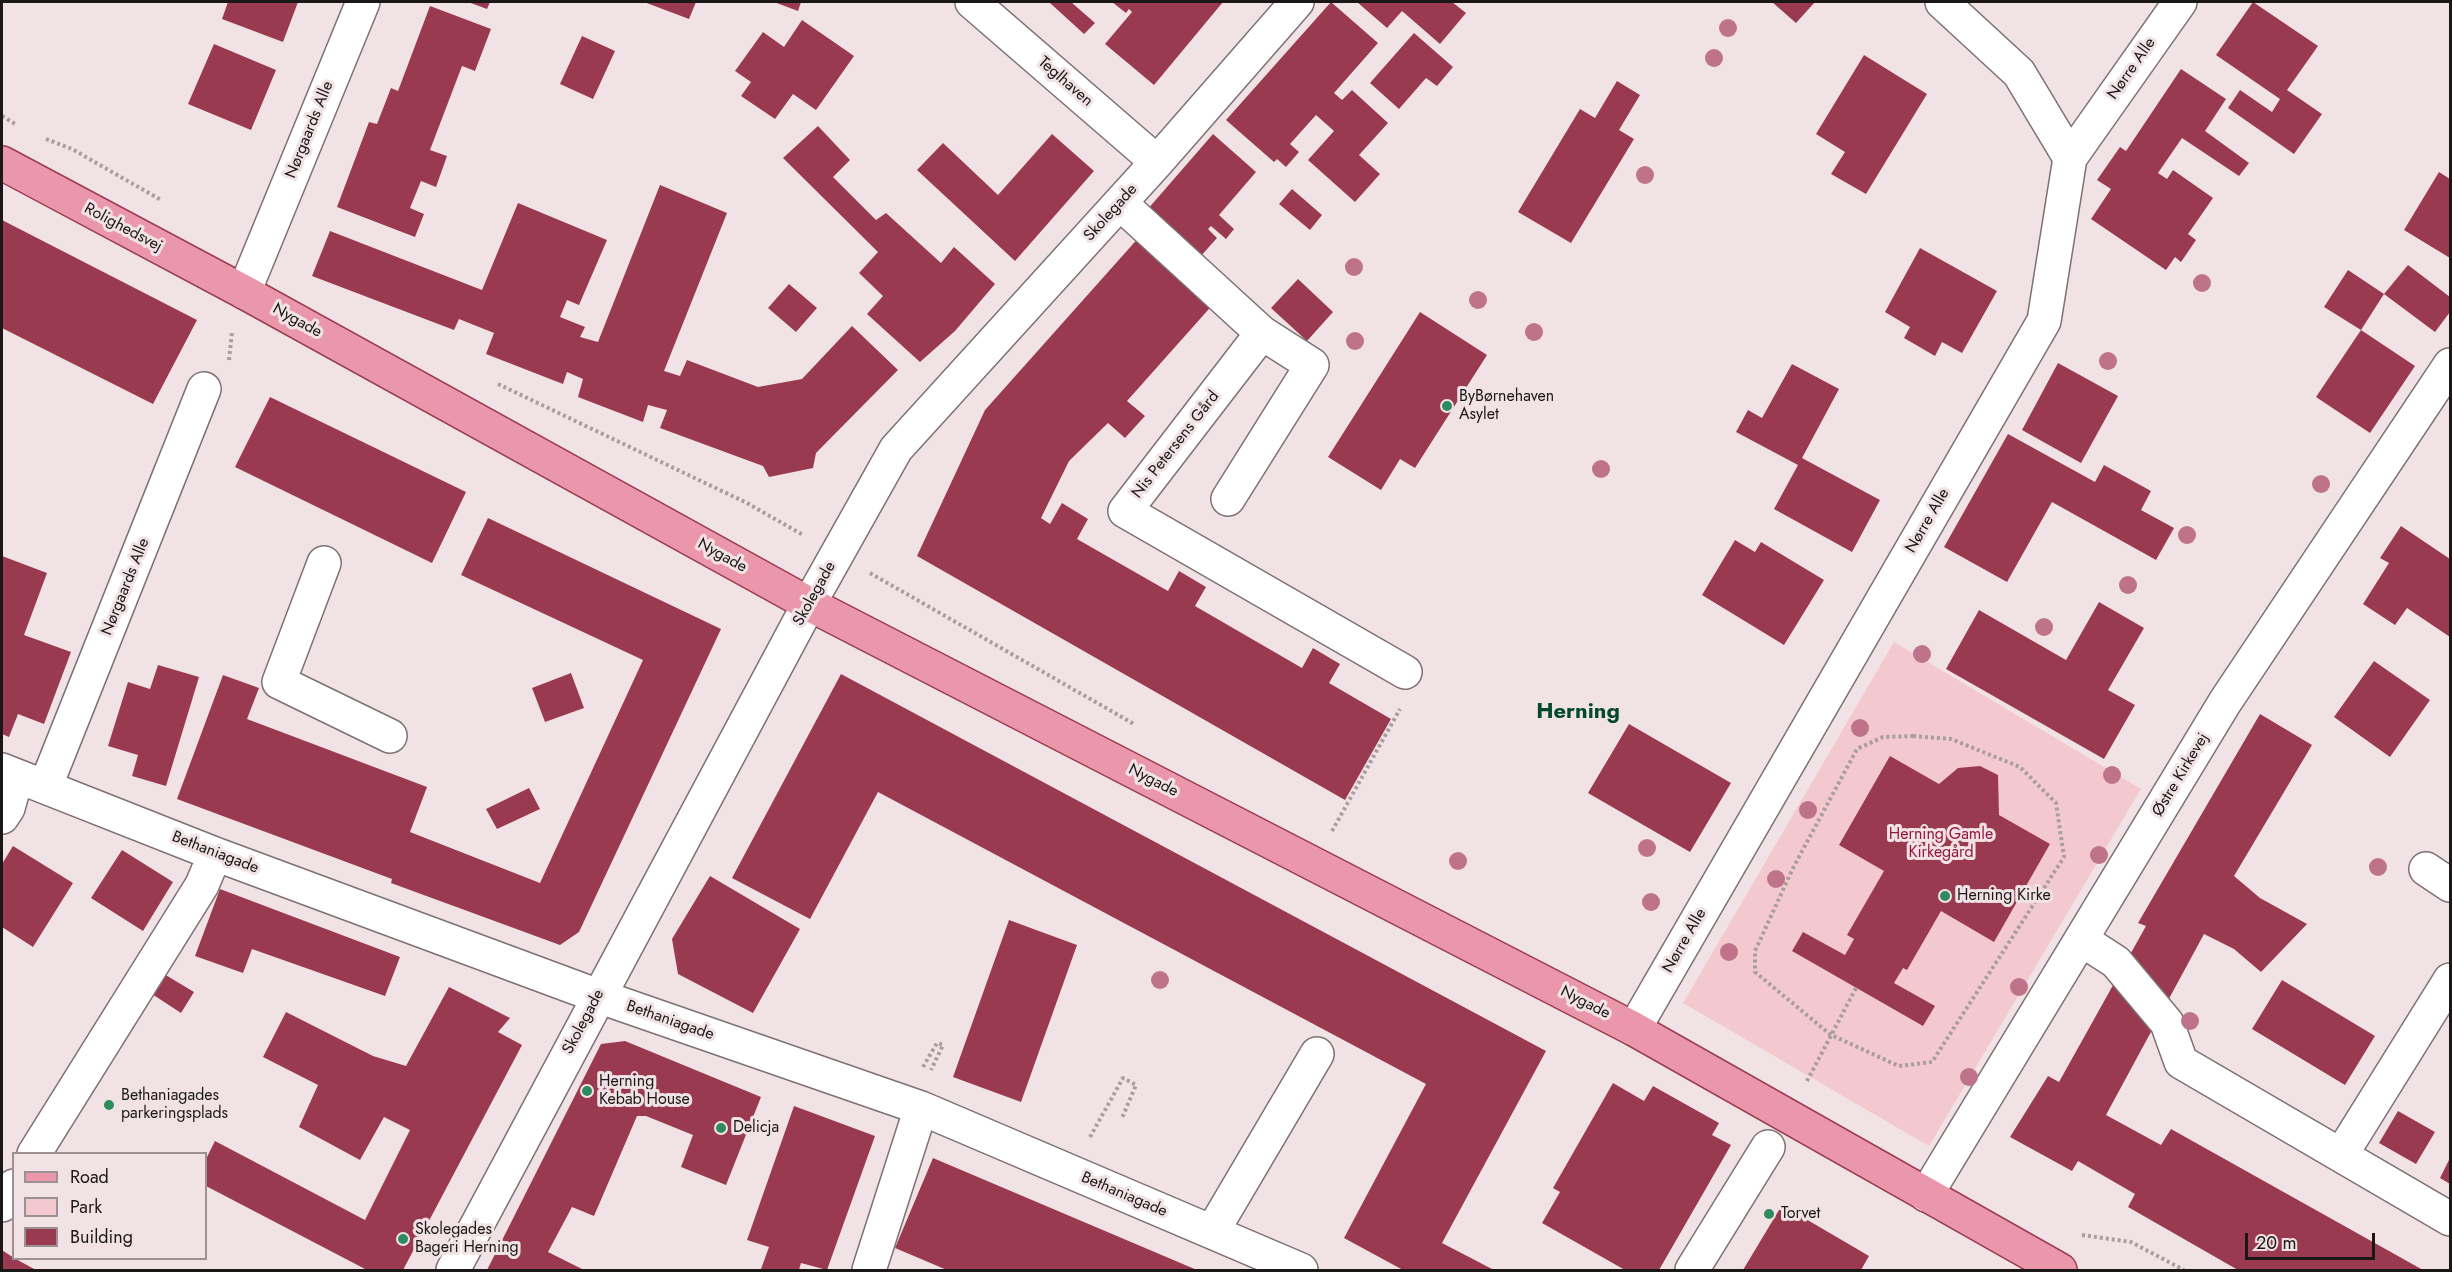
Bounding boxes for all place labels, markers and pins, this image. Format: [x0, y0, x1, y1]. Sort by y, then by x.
place label: ByBørnehaven Asylet [1459, 387, 1554, 425]
marker: ByBørnehaven Asylet [1440, 399, 1454, 413]
place label: Herning Kirke [1957, 886, 2051, 906]
marker: Herning Kirke [1938, 889, 1952, 903]
place label: Herning Kebab House [599, 1072, 690, 1110]
marker: Herning Kebab House [580, 1084, 594, 1098]
place label: Bethaniagades parkeringsplads [121, 1086, 228, 1124]
marker: Bethaniagades parkeringsplads [102, 1098, 116, 1112]
place label: Delicja [733, 1118, 779, 1138]
marker: Delicja [714, 1121, 728, 1135]
place label: Torvet [1781, 1204, 1820, 1224]
marker: Torvet [1762, 1207, 1776, 1221]
place label: Skolegades Bageri Herning [415, 1220, 519, 1258]
marker: Skolegades Bageri Herning [396, 1232, 410, 1246]

